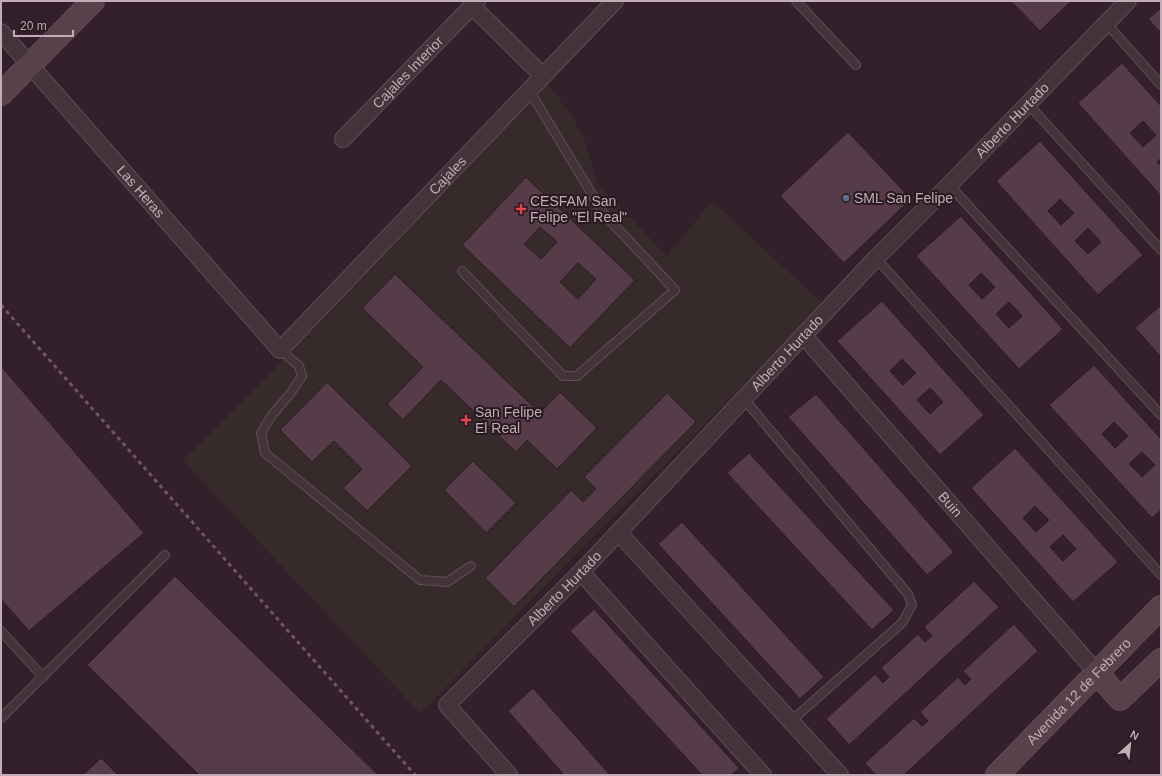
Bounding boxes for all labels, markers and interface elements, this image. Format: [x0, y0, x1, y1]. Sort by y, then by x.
scale bar [14, 12, 73, 38]
text: 20 m [20, 19, 47, 33]
street label: Cajales Interior [369, 33, 447, 112]
street label: Alberto Hurtado [972, 79, 1052, 161]
street label: Cajales [426, 153, 470, 198]
street label: Las Heras [114, 162, 168, 221]
place label: SML San Felipe [854, 190, 953, 206]
place label: CESFAM San Felipe "El Real" [530, 193, 627, 225]
marker: SML San Felipe [841, 193, 851, 203]
marker: CESFAM San Felipe "El Real" [515, 203, 527, 215]
street label: Alberto Hurtado [747, 311, 826, 394]
place label: San Felipe El Real [475, 404, 542, 436]
marker: San Felipe El Real [460, 414, 472, 426]
street label: Buin [935, 488, 966, 520]
street label: Alberto Hurtado [524, 548, 605, 629]
street label: Avenida 12 de Febrero [1023, 635, 1134, 748]
north arrow [1110, 724, 1150, 764]
text: N [1128, 728, 1141, 742]

